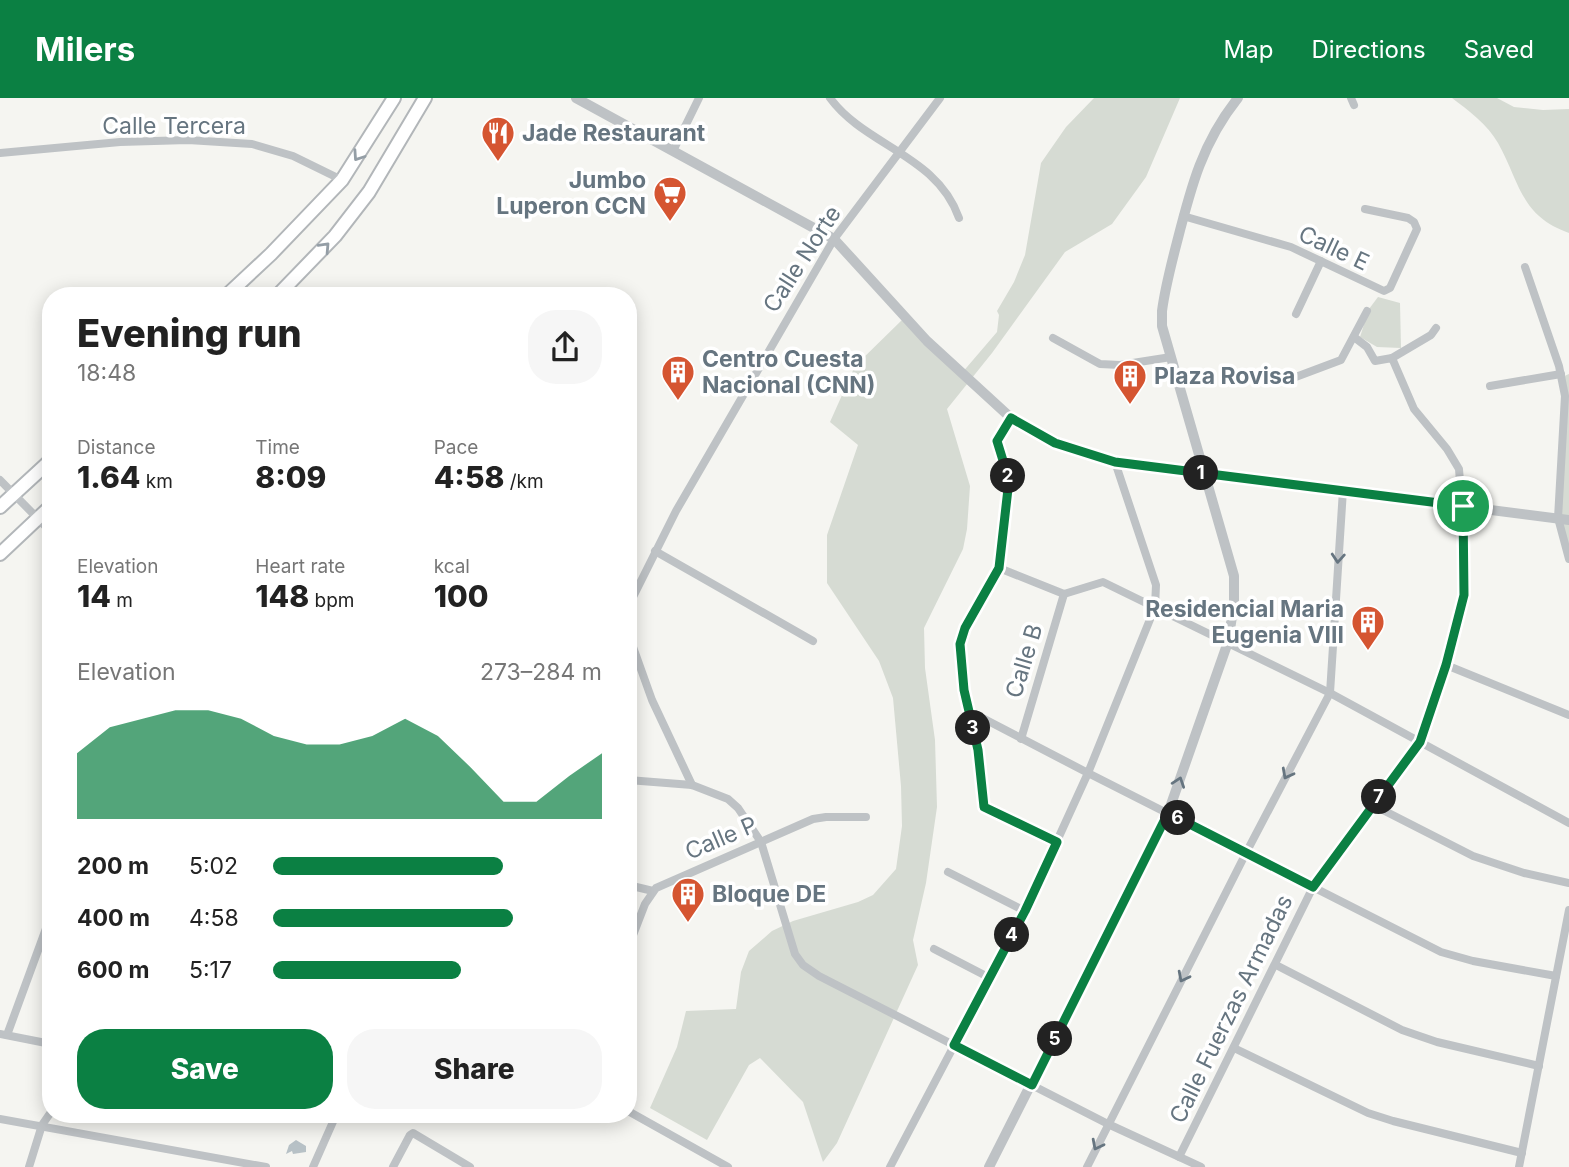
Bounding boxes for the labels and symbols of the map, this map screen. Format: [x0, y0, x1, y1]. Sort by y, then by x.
street label: Calle Tercera [102, 112, 246, 140]
restaurant icon: Jade Restaurant [479, 114, 517, 163]
place label: Jade Restaurant [522, 119, 706, 147]
one-way arrow [354, 148, 366, 161]
place label: Jumbo Luperon CCN [496, 166, 646, 220]
supermarket icon: Jumbo Luperon CCN [651, 174, 689, 223]
street label: Calle Norte [757, 200, 847, 318]
street label: Calle E [1294, 220, 1374, 276]
one-way arrow [316, 242, 329, 255]
place label: Centro Cuesta Nacional (CNN) [702, 345, 876, 399]
building icon: Centro Cuesta Nacional (CNN) [659, 353, 697, 402]
building icon: Plaza Rovisa [1111, 357, 1149, 406]
place label: Plaza Rovisa [1154, 362, 1295, 390]
pin: 1 [1184, 456, 1218, 490]
pin: 2 [990, 458, 1026, 494]
pin [1433, 476, 1493, 536]
one-way arrow [1331, 553, 1346, 564]
place label: Residencial Maria Eugenia VIII [1145, 595, 1344, 649]
building icon: Residencial Maria Eugenia VIII [1349, 603, 1387, 652]
street label: Calle B [1000, 621, 1048, 701]
pin: 3 [956, 710, 990, 746]
one-way arrow [1282, 767, 1295, 780]
one-way arrow [1171, 776, 1185, 788]
pin: 7 [1362, 780, 1396, 814]
pin: 6 [1160, 800, 1196, 836]
street label: Calle P [681, 810, 761, 866]
building icon: Bloque DE [669, 875, 707, 924]
place label: Bloque DE [712, 880, 826, 908]
street label: Calle Fuerzas Armadas [1164, 890, 1298, 1128]
pin: 4 [995, 918, 1030, 952]
one-way arrow [1177, 970, 1191, 982]
pin: 5 [1038, 1021, 1072, 1056]
one-way arrow [1092, 1138, 1106, 1151]

